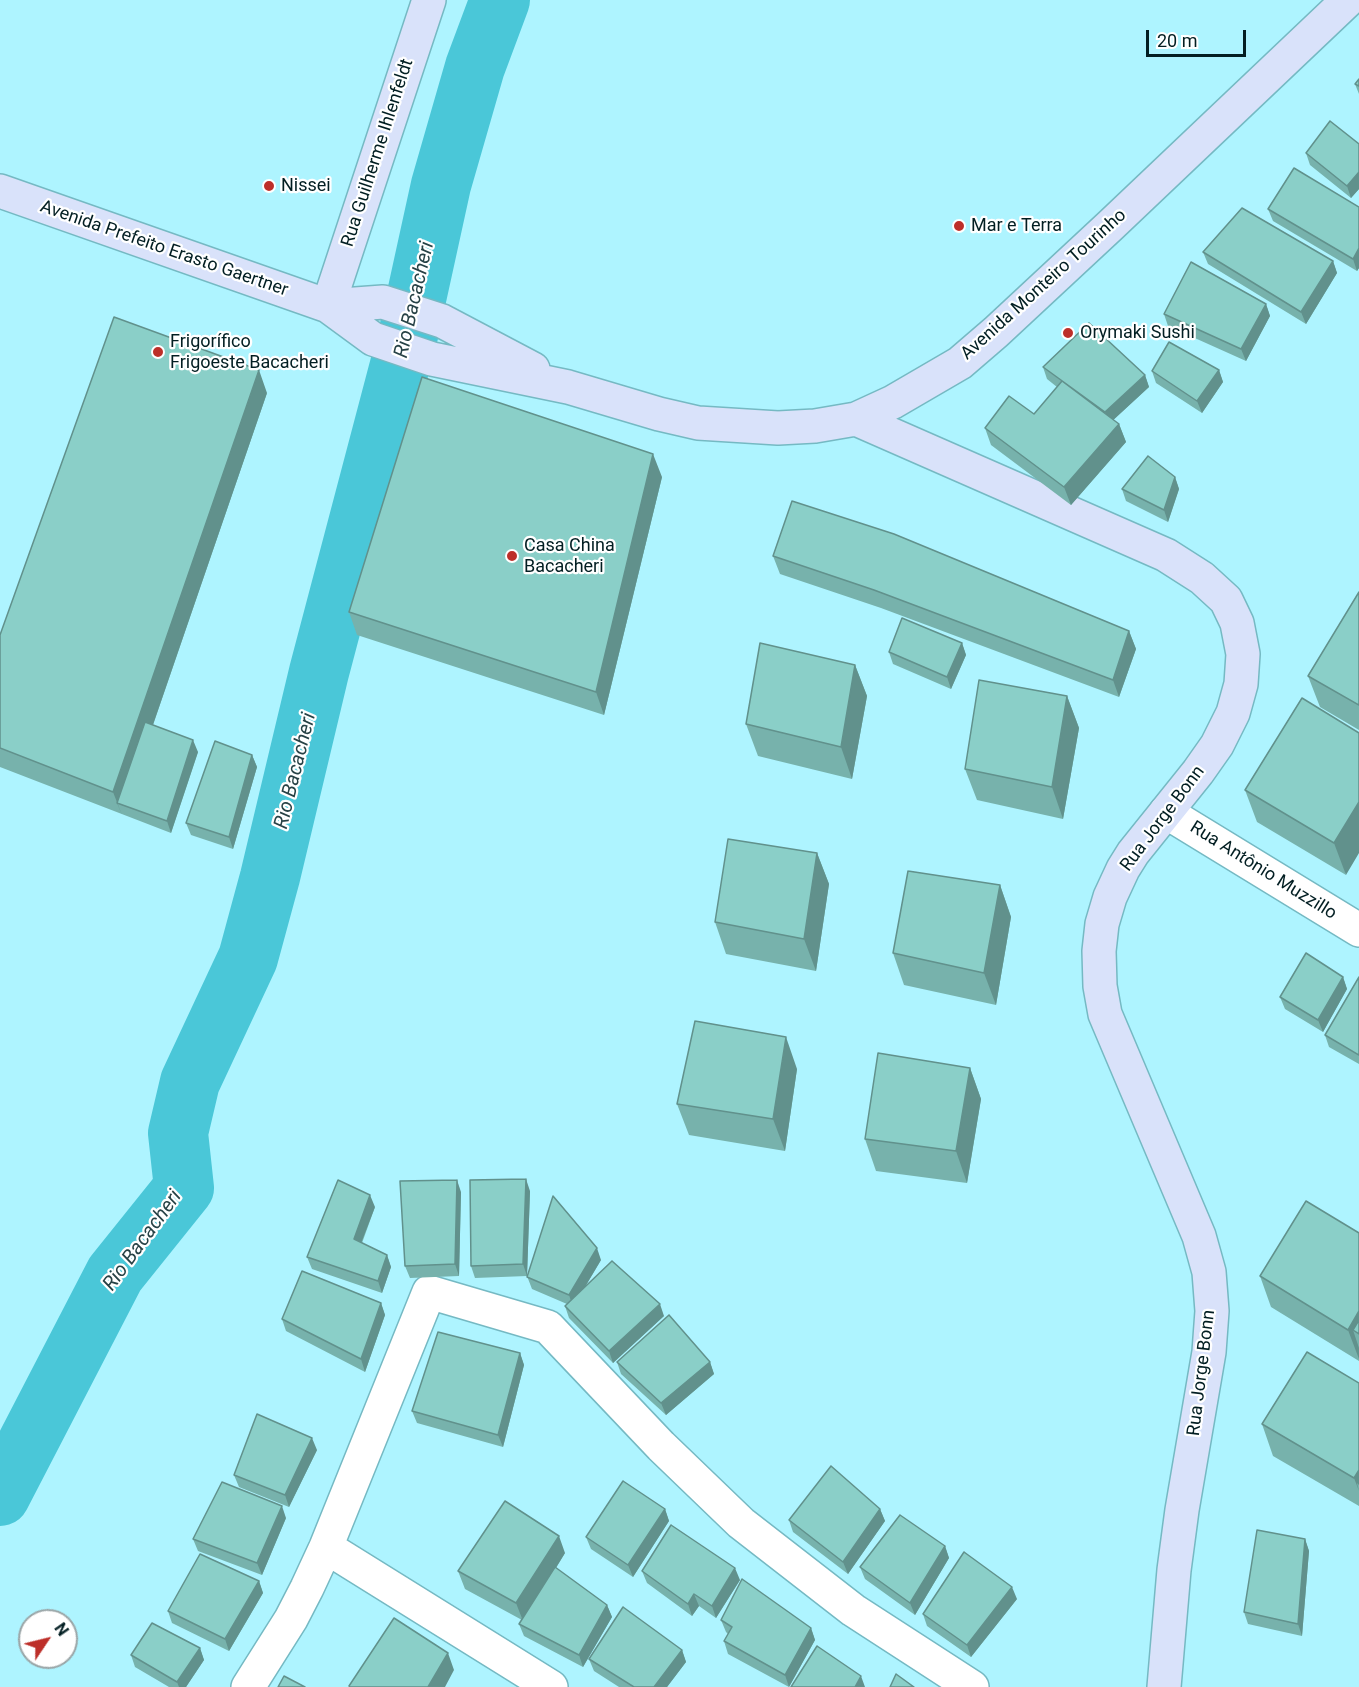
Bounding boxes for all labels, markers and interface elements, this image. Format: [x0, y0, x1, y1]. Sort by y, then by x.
scale bar [1149, 18, 1250, 56]
text: 20 m [1157, 30, 1197, 51]
street label: Rua Guilherme Ihlenfeldt [337, 56, 419, 250]
place label: Nissei [281, 175, 331, 197]
marker: Nissei [262, 179, 276, 193]
street label: Avenida Prefeito Erasto Gaertner [37, 196, 291, 302]
street label: Avenida Monteiro Tourinho [957, 205, 1131, 365]
place label: Mar e Terra [971, 215, 1062, 237]
marker: Mar e Terra [952, 219, 966, 233]
water label: Rio Bacacheri [390, 240, 440, 360]
place label: Orymaki Sushi [1080, 322, 1195, 344]
marker: Orymaki Sushi [1061, 326, 1075, 340]
place label: Frigorífico Frigoeste Bacacheri [170, 331, 329, 374]
marker: Frigorífico Frigoeste Bacacheri [151, 345, 165, 359]
place label: Casa China Bacacheri [524, 535, 615, 578]
marker: Casa China Bacacheri [505, 549, 519, 563]
water label: Rio Bacacheri [270, 711, 322, 831]
street label: Rua Jorge Bonn [1116, 762, 1210, 876]
street label: Rua Antônio Muzzillo [1186, 817, 1340, 925]
water label: Rio Bacacheri [98, 1186, 188, 1296]
street label: Rua Jorge Bonn [1184, 1309, 1220, 1437]
north arrow [18, 1609, 78, 1669]
text: N [50, 1619, 73, 1640]

